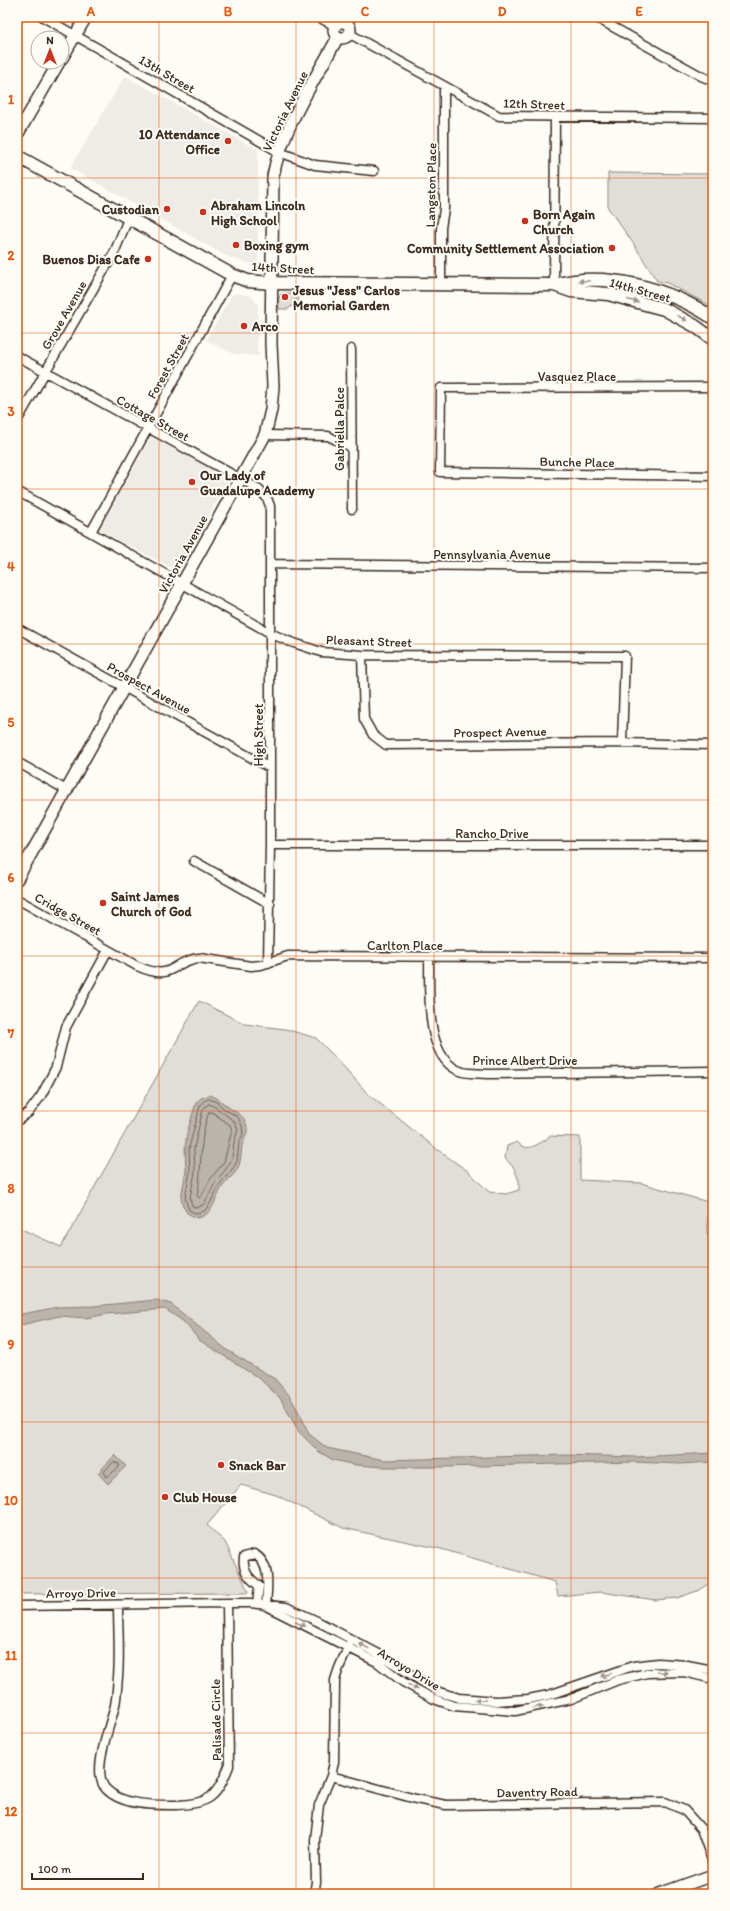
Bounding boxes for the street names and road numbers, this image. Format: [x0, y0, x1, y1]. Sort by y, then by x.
street label: 13th Street [136, 52, 198, 96]
street label: Victoria Avenue [259, 68, 311, 154]
street label: 12th Street [503, 95, 565, 113]
street label: Langston Place [423, 143, 439, 227]
street label: 14th Street [251, 259, 315, 277]
street label: 14th Street [608, 275, 672, 305]
street label: Grove Avenue [38, 278, 90, 352]
street label: Forest Street [144, 331, 192, 401]
street label: Vasquez Place [538, 369, 616, 384]
street label: Gabriella Palce [332, 387, 347, 471]
street label: Cottage Street [114, 392, 192, 444]
street label: Bunche Place [539, 454, 615, 470]
street label: Victoria Avenue [155, 512, 211, 596]
street label: Pennsylvania Avenue [433, 547, 551, 562]
street label: Pleasant Street [326, 632, 412, 650]
street label: Prospect Avenue [105, 659, 193, 717]
street label: High Street [251, 703, 266, 767]
street label: Prospect Avenue [453, 724, 547, 740]
street label: Rancho Drive [455, 826, 529, 841]
street label: Cridge Street [32, 890, 104, 939]
street label: Carlton Place [367, 938, 443, 953]
street label: Prince Albert Drive [472, 1053, 578, 1068]
street label: Arroyo Drive [46, 1585, 116, 1601]
street label: Arroyo Drive [375, 1645, 443, 1693]
street label: Palisade Circle [208, 1679, 224, 1761]
street label: Daventry Road [496, 1784, 578, 1800]

